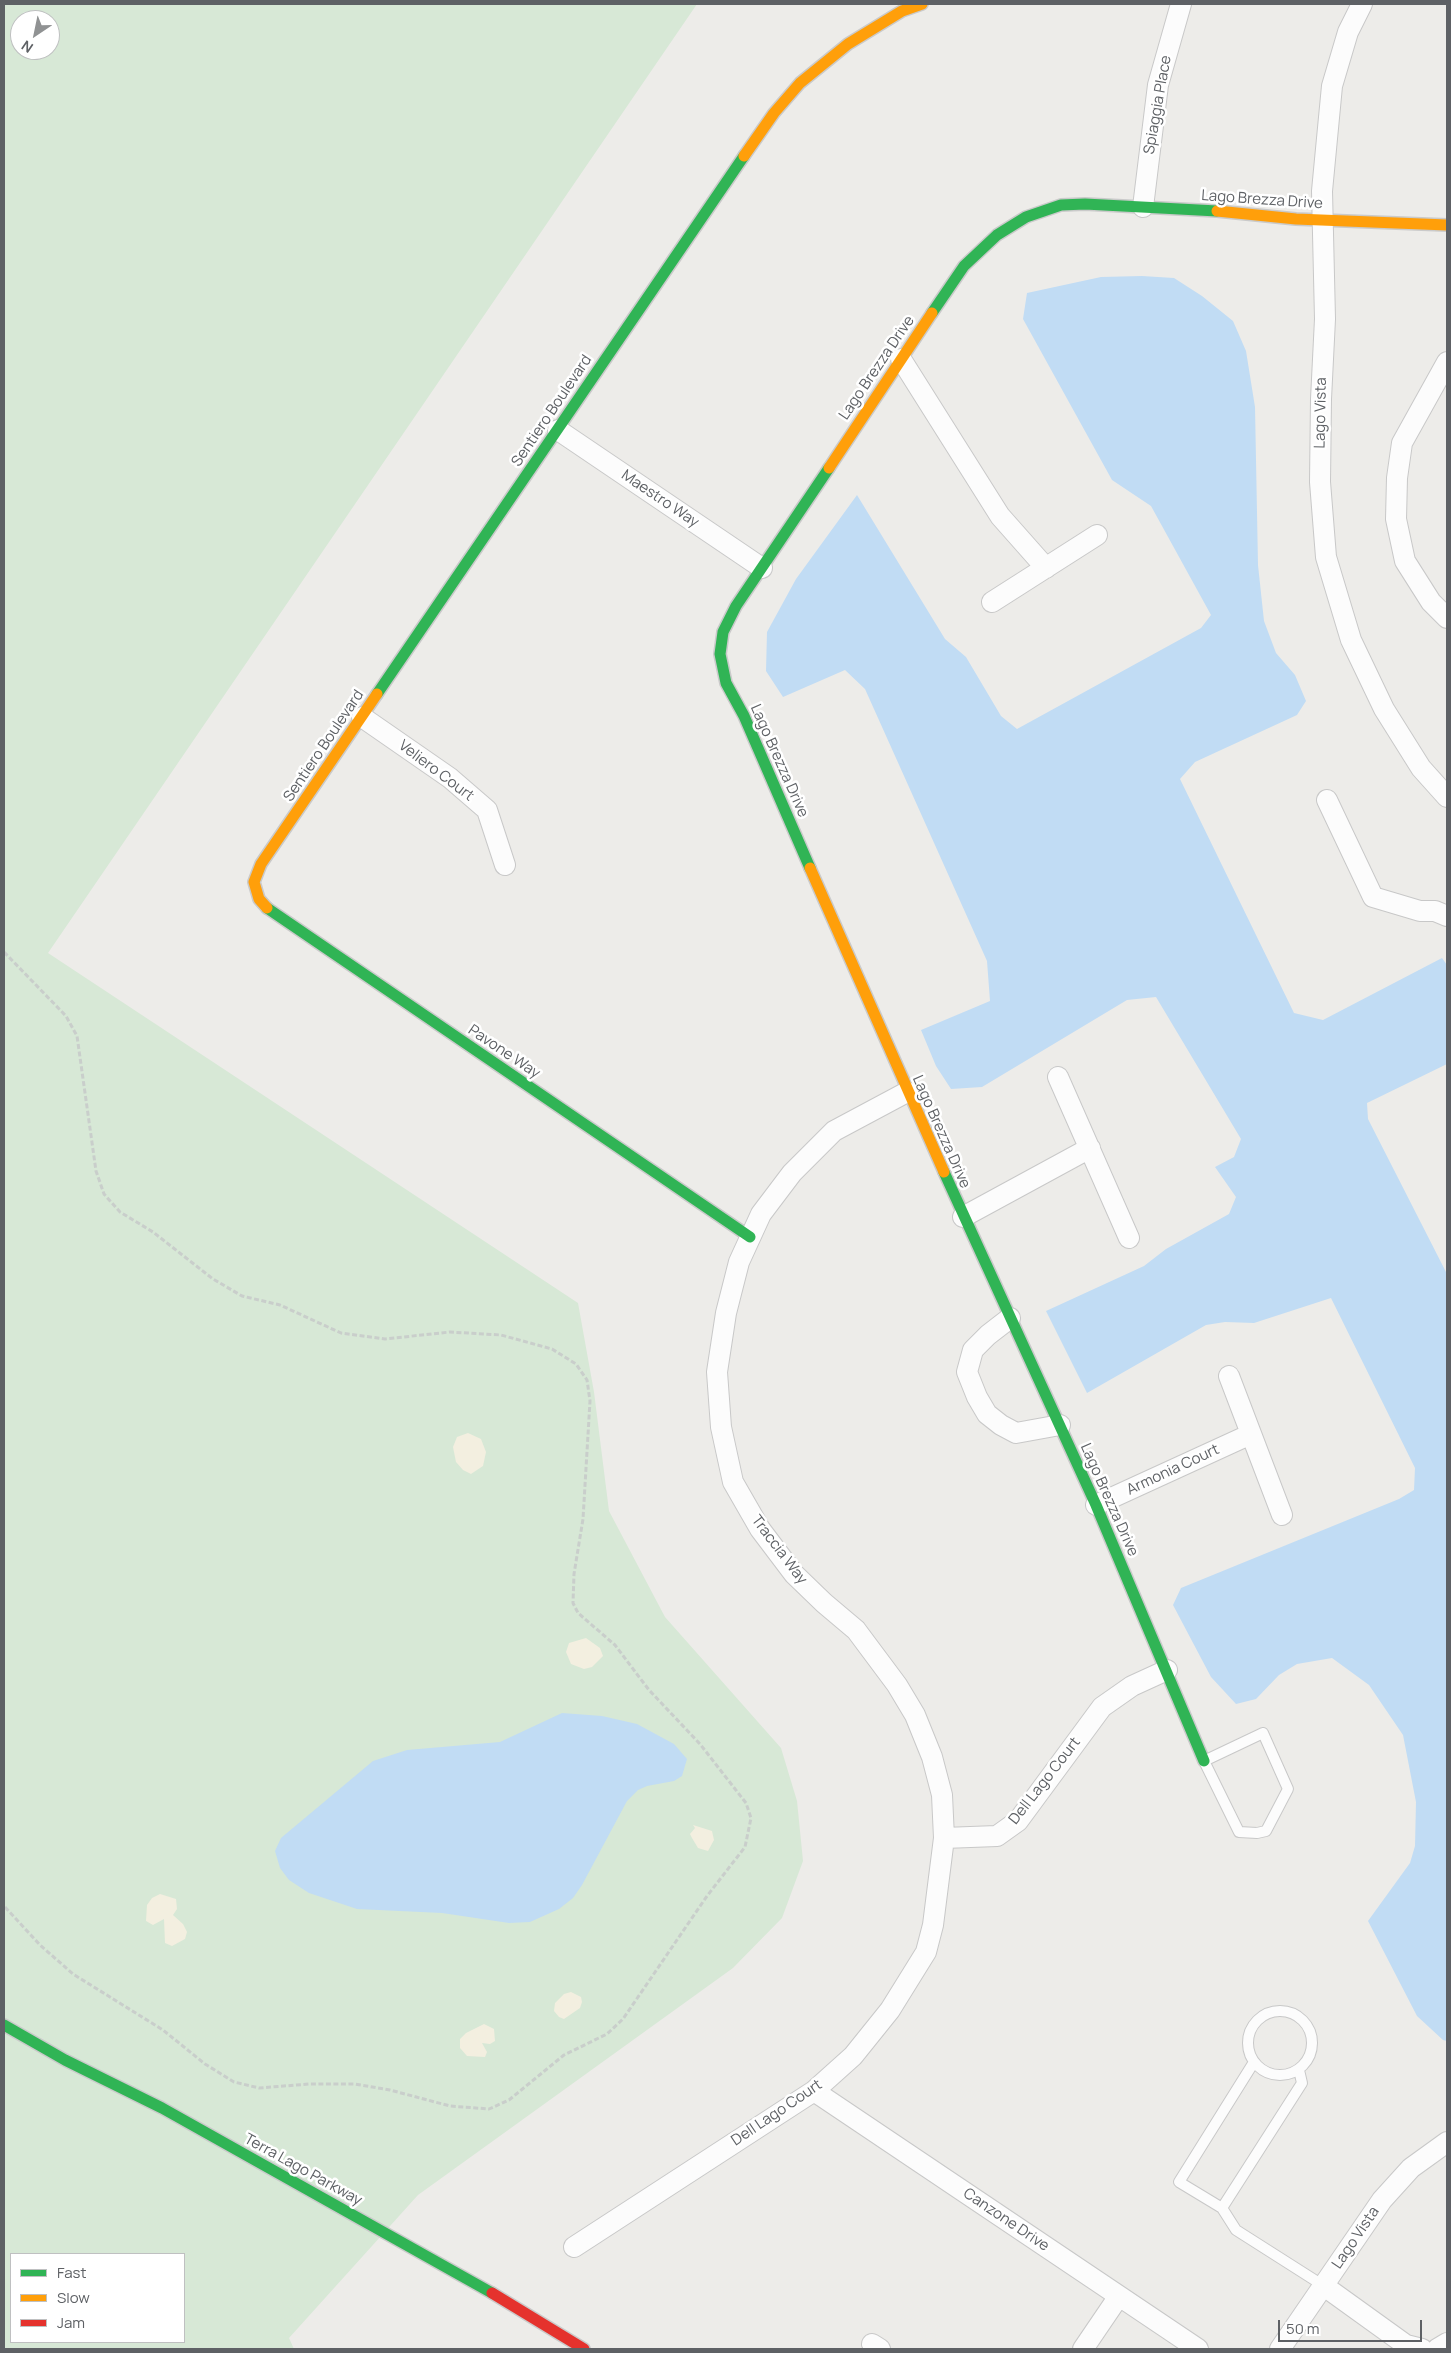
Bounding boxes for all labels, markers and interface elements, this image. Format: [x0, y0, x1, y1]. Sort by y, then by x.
north arrow [10, 10, 60, 60]
text: N [17, 36, 36, 58]
street label: Spiaggia Place [1140, 54, 1176, 156]
street label: Lago Brezza Drive [1201, 187, 1323, 213]
street label: Lago Brezza Drive [835, 312, 919, 424]
street label: Sentiero Boulevard [508, 352, 596, 470]
street label: Lago Vista [1311, 377, 1331, 449]
street label: Maestro Way [618, 466, 702, 532]
street label: Sentiero Boulevard [280, 687, 368, 805]
street label: Lago Brezza Drive [746, 702, 812, 820]
street label: Veliero Court [395, 737, 477, 805]
street label: Pavone Way [465, 1021, 543, 1083]
street label: Lago Brezza Drive [908, 1073, 974, 1191]
street label: Lago Brezza Drive [1076, 1441, 1142, 1559]
street label: Armonia Court [1124, 1441, 1222, 1499]
street label: Traccia Way [747, 1512, 811, 1588]
street label: Dell Lago Court [1005, 1734, 1085, 1828]
street label: Dell Lago Court [728, 2076, 826, 2150]
street label: Terra Lago Parkway [241, 2130, 365, 2210]
street label: Canzone Drive [960, 2185, 1052, 2255]
street label: Lago Vista [1329, 2203, 1383, 2273]
legend [10, 2253, 185, 2343]
text: Fast [57, 2262, 86, 2283]
text: Slow [57, 2287, 90, 2308]
scale bar [1281, 2310, 1425, 2342]
text: Jam [57, 2312, 85, 2333]
text: 50 m [1286, 2318, 1320, 2339]

